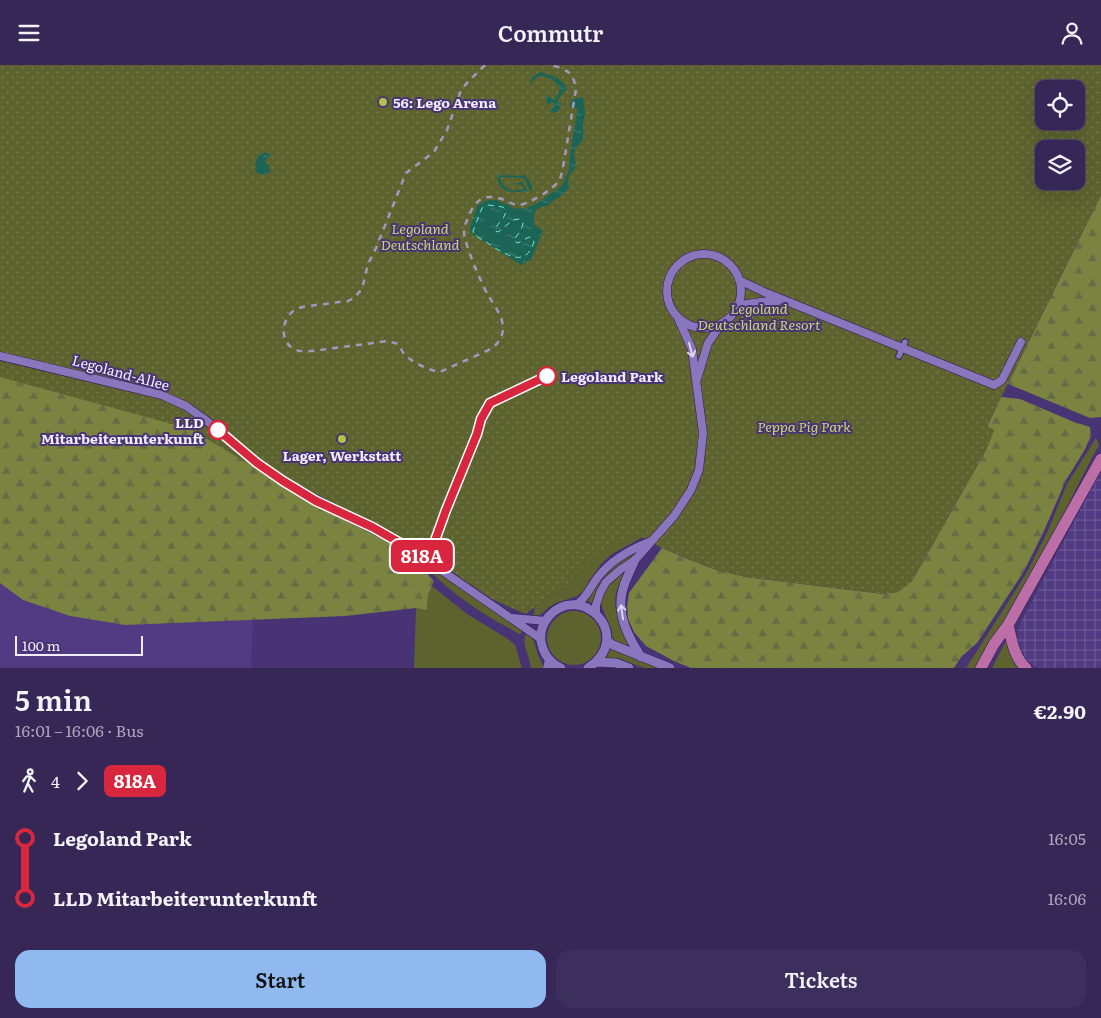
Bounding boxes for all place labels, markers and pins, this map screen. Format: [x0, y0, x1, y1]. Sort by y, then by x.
place label: 56: Lego Arena [393, 92, 497, 112]
marker: 56: Lego Arena [377, 96, 389, 108]
marker: Legoland Park [537, 366, 557, 386]
place label: Legoland Park [561, 366, 664, 386]
place label: LLD Mitarbeiterunterkunft [41, 412, 205, 448]
marker: LLD Mitarbeiterunterkunft [208, 420, 228, 440]
marker: Lager, Werkstatt [336, 433, 348, 445]
place label: Lager, Werkstatt [283, 445, 402, 465]

